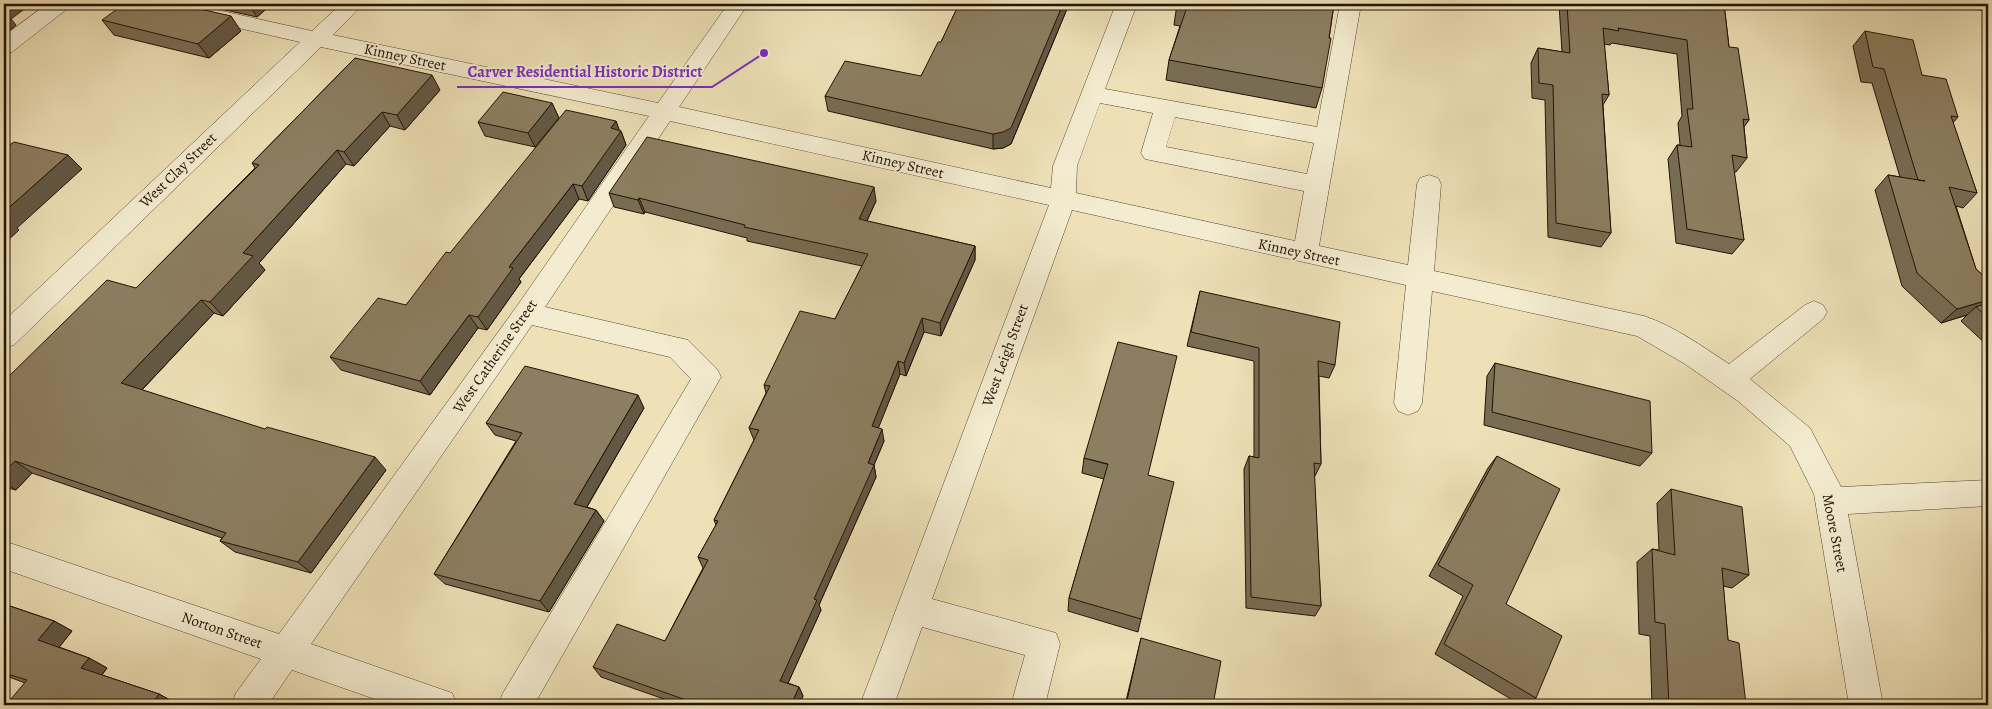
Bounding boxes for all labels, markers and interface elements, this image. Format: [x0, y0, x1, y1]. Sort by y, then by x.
street label: Kinney Street [362, 39, 448, 75]
callout: Carver Residential Historic District [457, 56, 712, 87]
text: Carver Residential Historic District [468, 61, 703, 83]
street label: West Clay Street [134, 128, 221, 213]
street label: Kinney Street [860, 145, 946, 183]
street label: Kinney Street [1256, 234, 1342, 270]
street label: West Catherine Street [448, 295, 542, 418]
street label: West Leigh Street [977, 301, 1033, 410]
street label: Moore Street [1818, 492, 1852, 574]
street label: Norton Street [179, 607, 265, 653]

